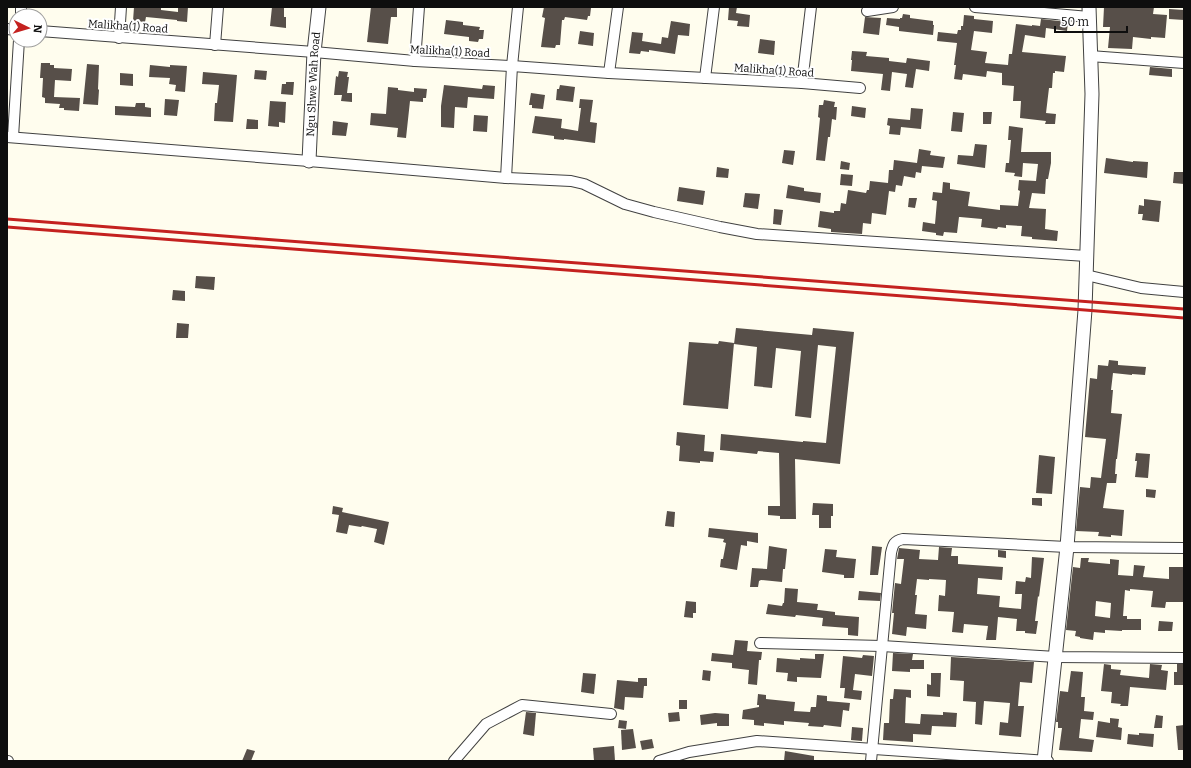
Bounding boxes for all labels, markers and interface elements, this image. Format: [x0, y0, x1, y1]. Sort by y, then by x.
north arrow [8, 8, 48, 48]
scale bar [1055, 8, 1127, 34]
text: 50 m [1061, 15, 1090, 29]
street label: Malikha(1) Road [87, 17, 169, 36]
text: N [31, 24, 44, 34]
street label: Ngu Shwe Wah Road [304, 31, 323, 137]
street label: Malikha(1) Road [410, 43, 491, 60]
street label: Malikha(1) Road [733, 61, 815, 80]

